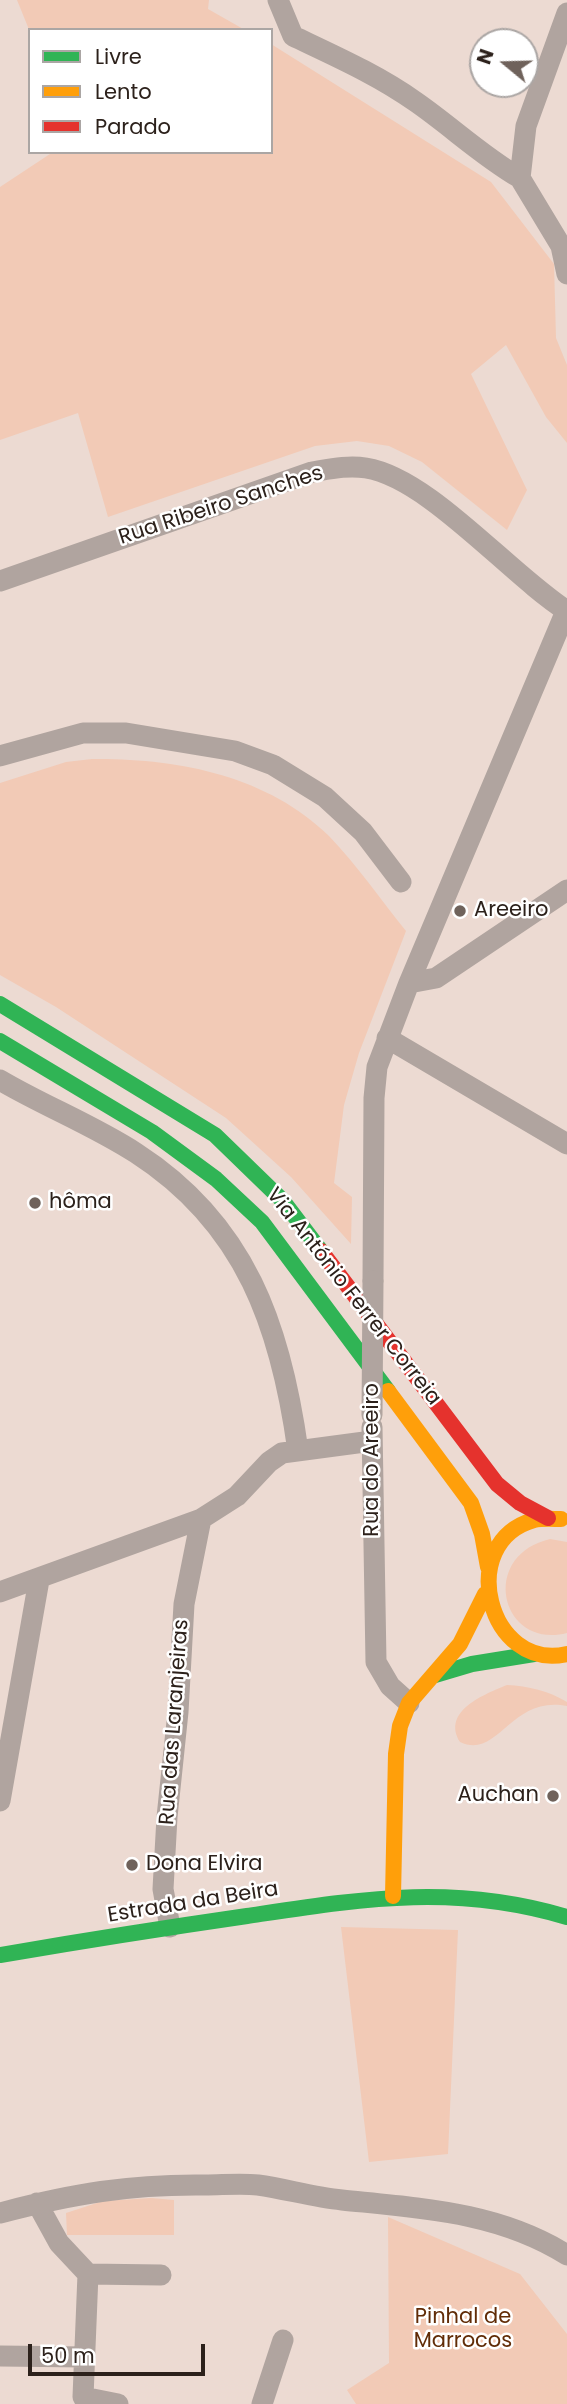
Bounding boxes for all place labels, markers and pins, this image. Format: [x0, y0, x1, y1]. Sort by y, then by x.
place label: Areeiro [474, 898, 548, 924]
marker: Areeiro [452, 903, 468, 919]
place label: hôma [49, 1190, 112, 1216]
marker: hôma [27, 1195, 43, 1211]
place label: Auchan [458, 1783, 539, 1809]
marker: Auchan [545, 1788, 561, 1804]
place label: Dona Elvira [146, 1852, 262, 1878]
marker: Dona Elvira [124, 1857, 140, 1873]

